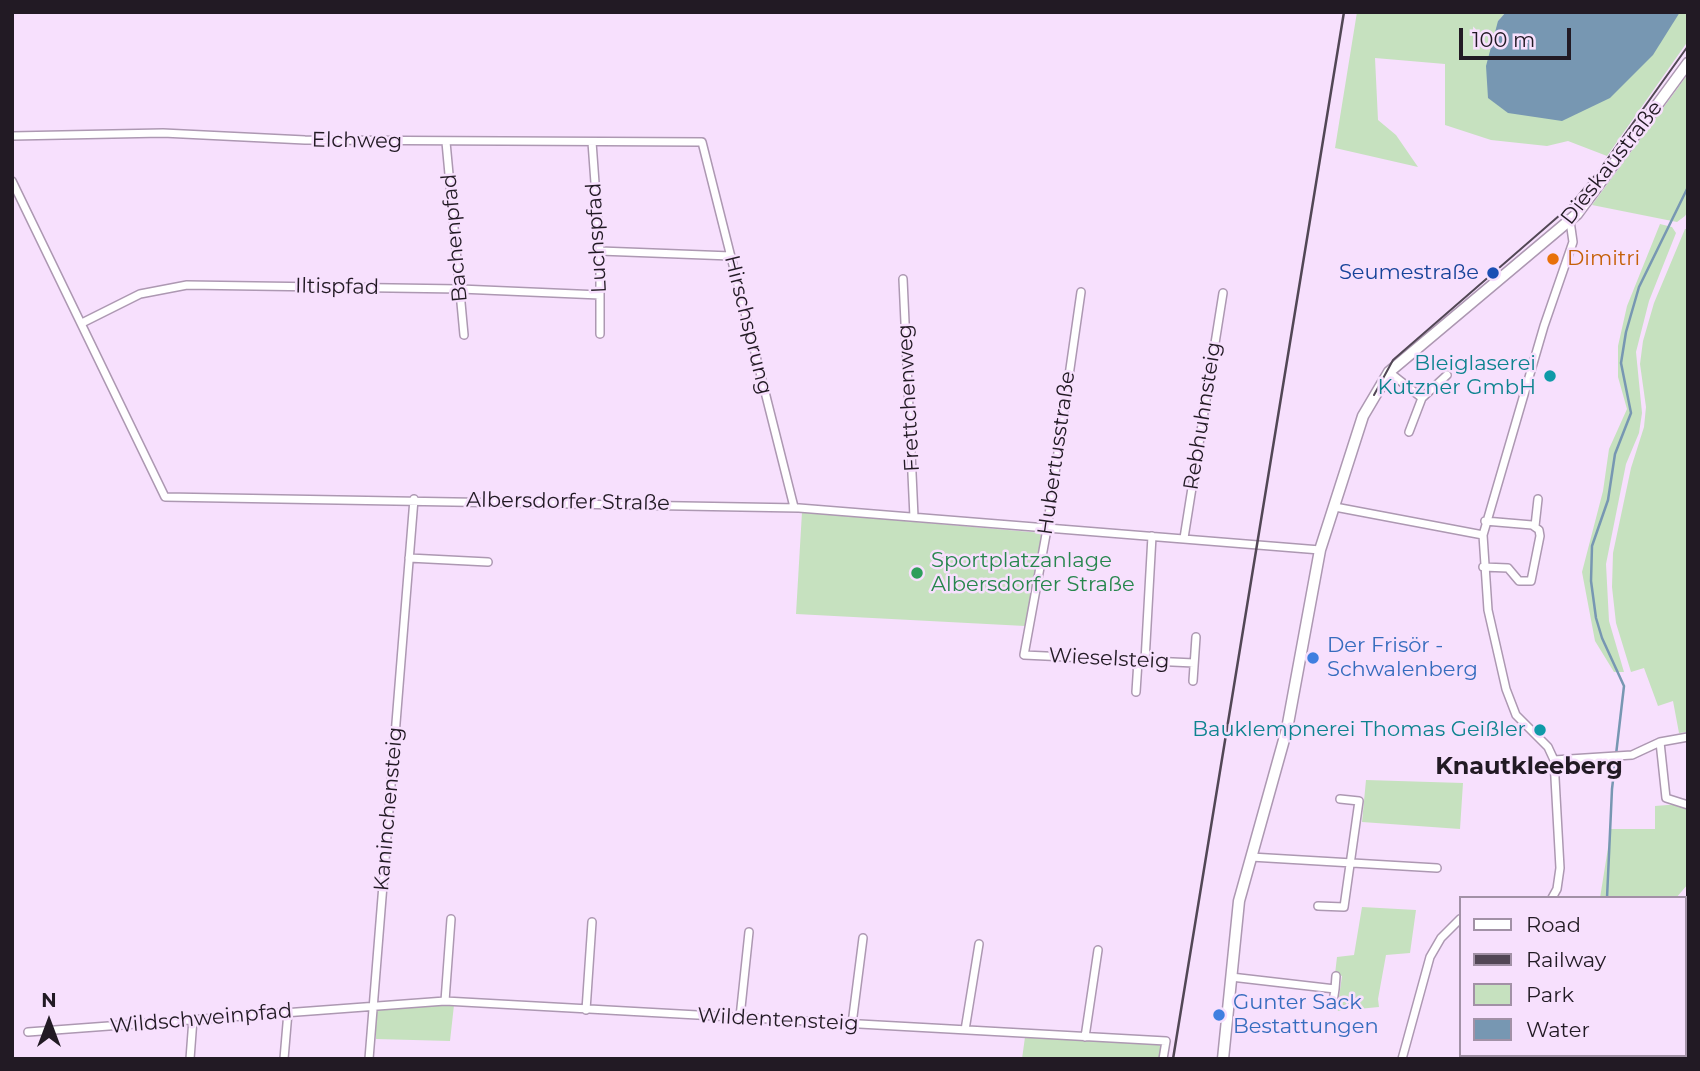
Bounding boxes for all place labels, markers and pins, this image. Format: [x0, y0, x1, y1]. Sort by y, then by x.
place label: Dimitri [1567, 246, 1640, 272]
marker: Dimitri [1545, 251, 1561, 267]
place label: Seumestraße [1339, 260, 1479, 286]
marker: Seumestraße [1485, 265, 1501, 281]
place label: Bleiglaserei Kutzner GmbH [1377, 351, 1536, 401]
marker: Bleiglaserei Kutzner GmbH [1542, 368, 1558, 384]
place label: Sportplatzanlage Albersdorfer Straße [931, 548, 1135, 598]
marker: Sportplatzanlage Albersdorfer Straße [909, 565, 925, 581]
place label: Der Frisör - Schwalenberg [1327, 633, 1478, 683]
marker: Der Frisör - Schwalenberg [1305, 650, 1321, 666]
place label: Bauklempnerei Thomas Geißler [1192, 717, 1526, 743]
marker: Bauklempnerei Thomas Geißler [1532, 722, 1548, 738]
place label: Gunter Sack Bestattungen [1233, 990, 1379, 1040]
marker: Gunter Sack Bestattungen [1211, 1007, 1227, 1023]

